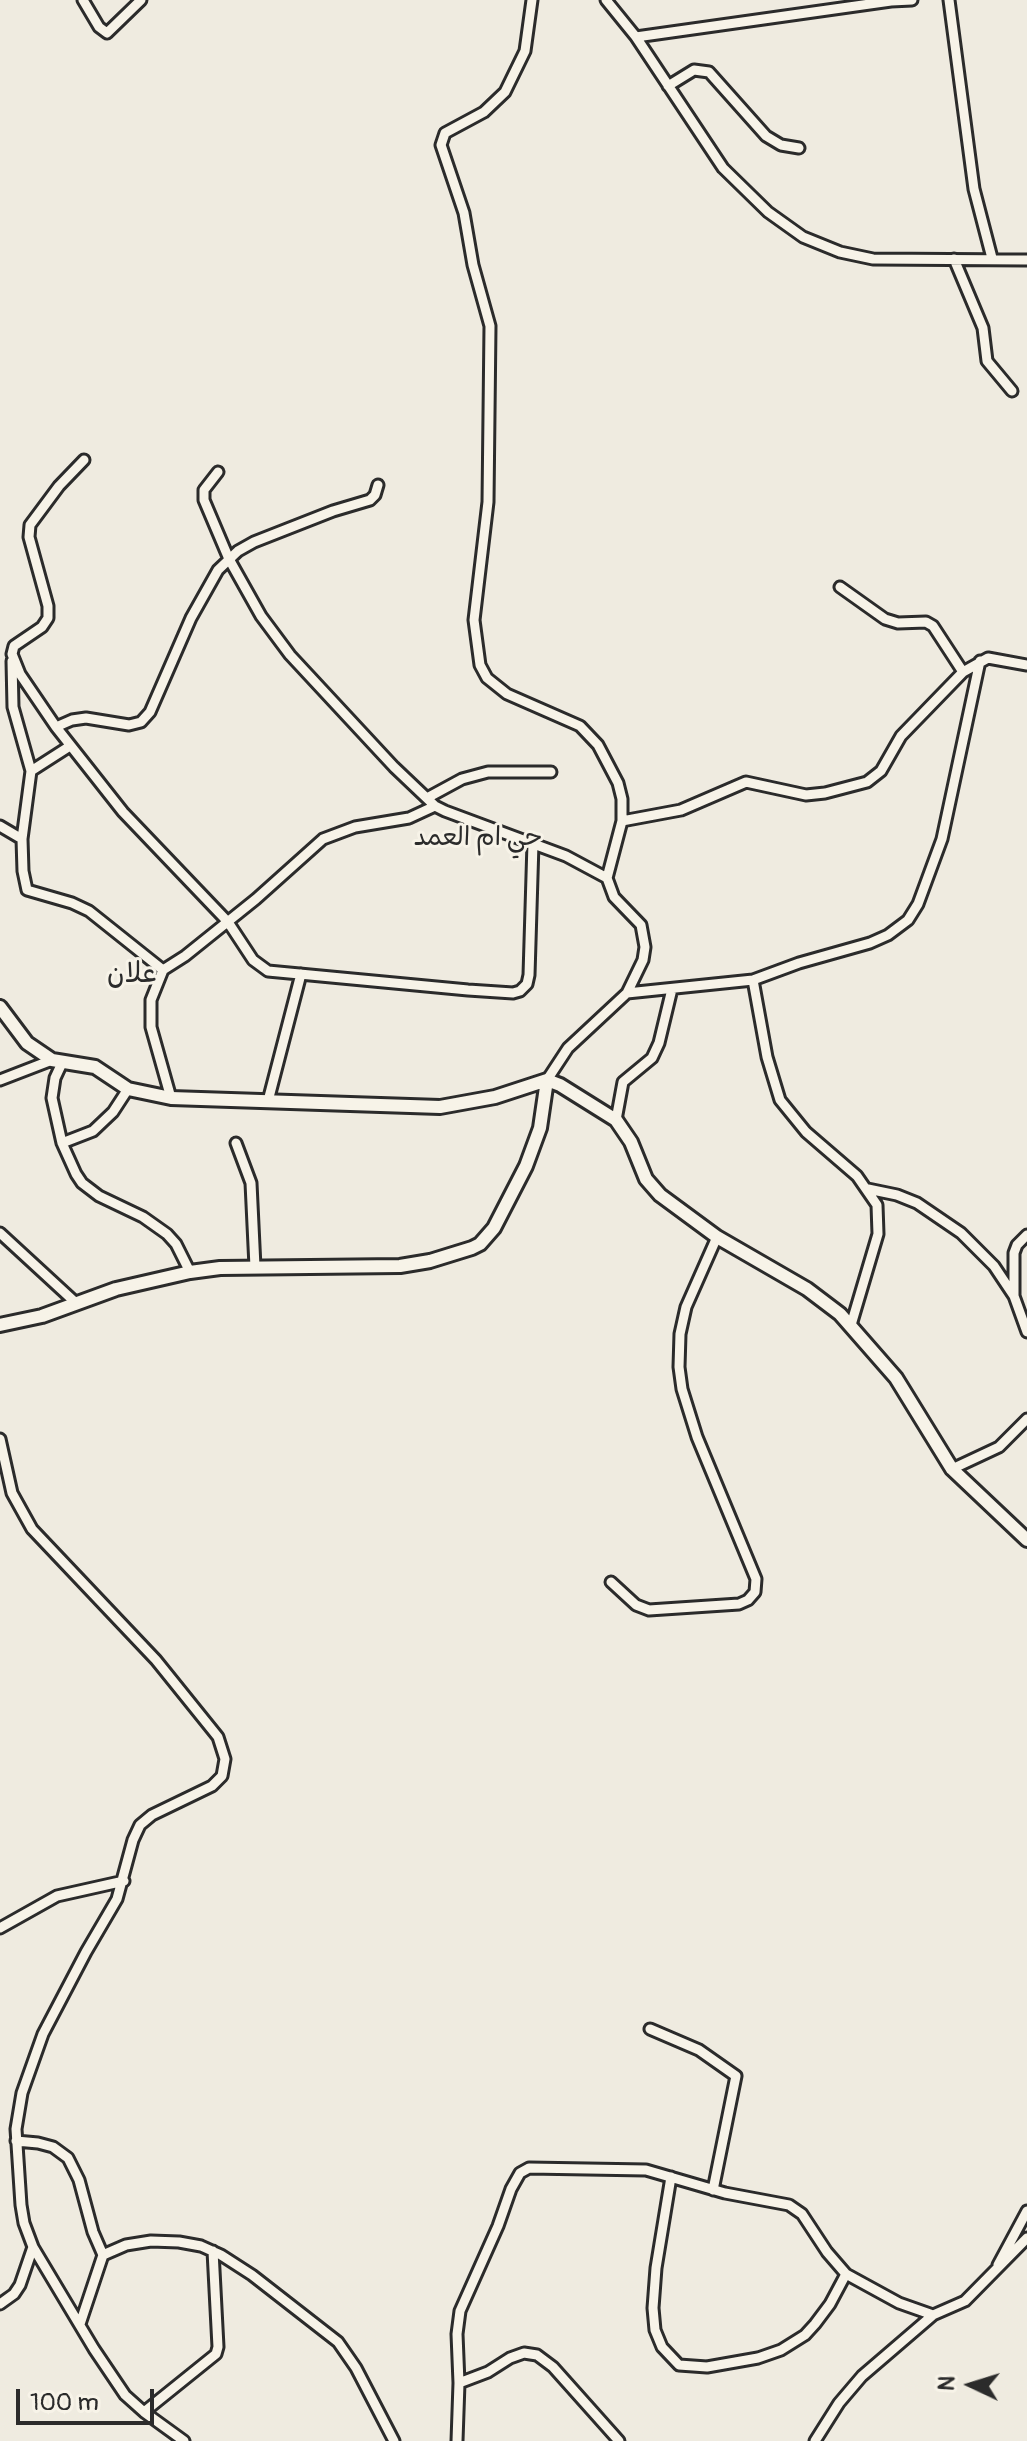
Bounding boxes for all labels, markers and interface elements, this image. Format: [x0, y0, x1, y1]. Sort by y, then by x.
district label: حي ام العمد [413, 822, 543, 854]
district label: علان [107, 958, 157, 992]
north arrow [931, 2345, 1011, 2425]
scale bar [20, 2373, 158, 2423]
text: N [933, 2375, 962, 2392]
text: 100 m [30, 2388, 99, 2417]

